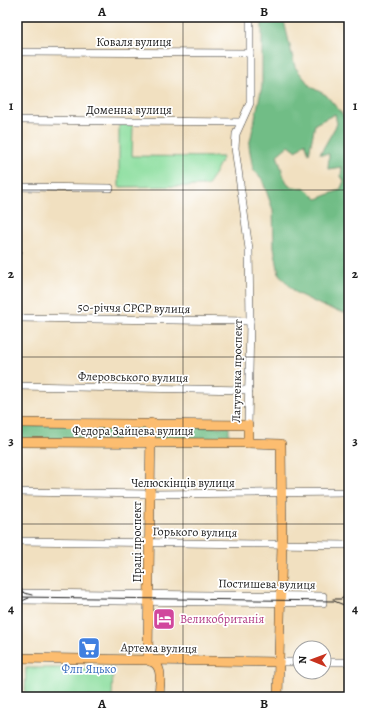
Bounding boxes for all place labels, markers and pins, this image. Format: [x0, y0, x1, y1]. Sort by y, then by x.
hotel icon: Великобританія [151, 606, 177, 632]
place label: Великобританія [180, 611, 264, 627]
supermarket icon: Флп Яцько [76, 635, 102, 661]
place label: Флп Яцько [62, 661, 116, 677]

